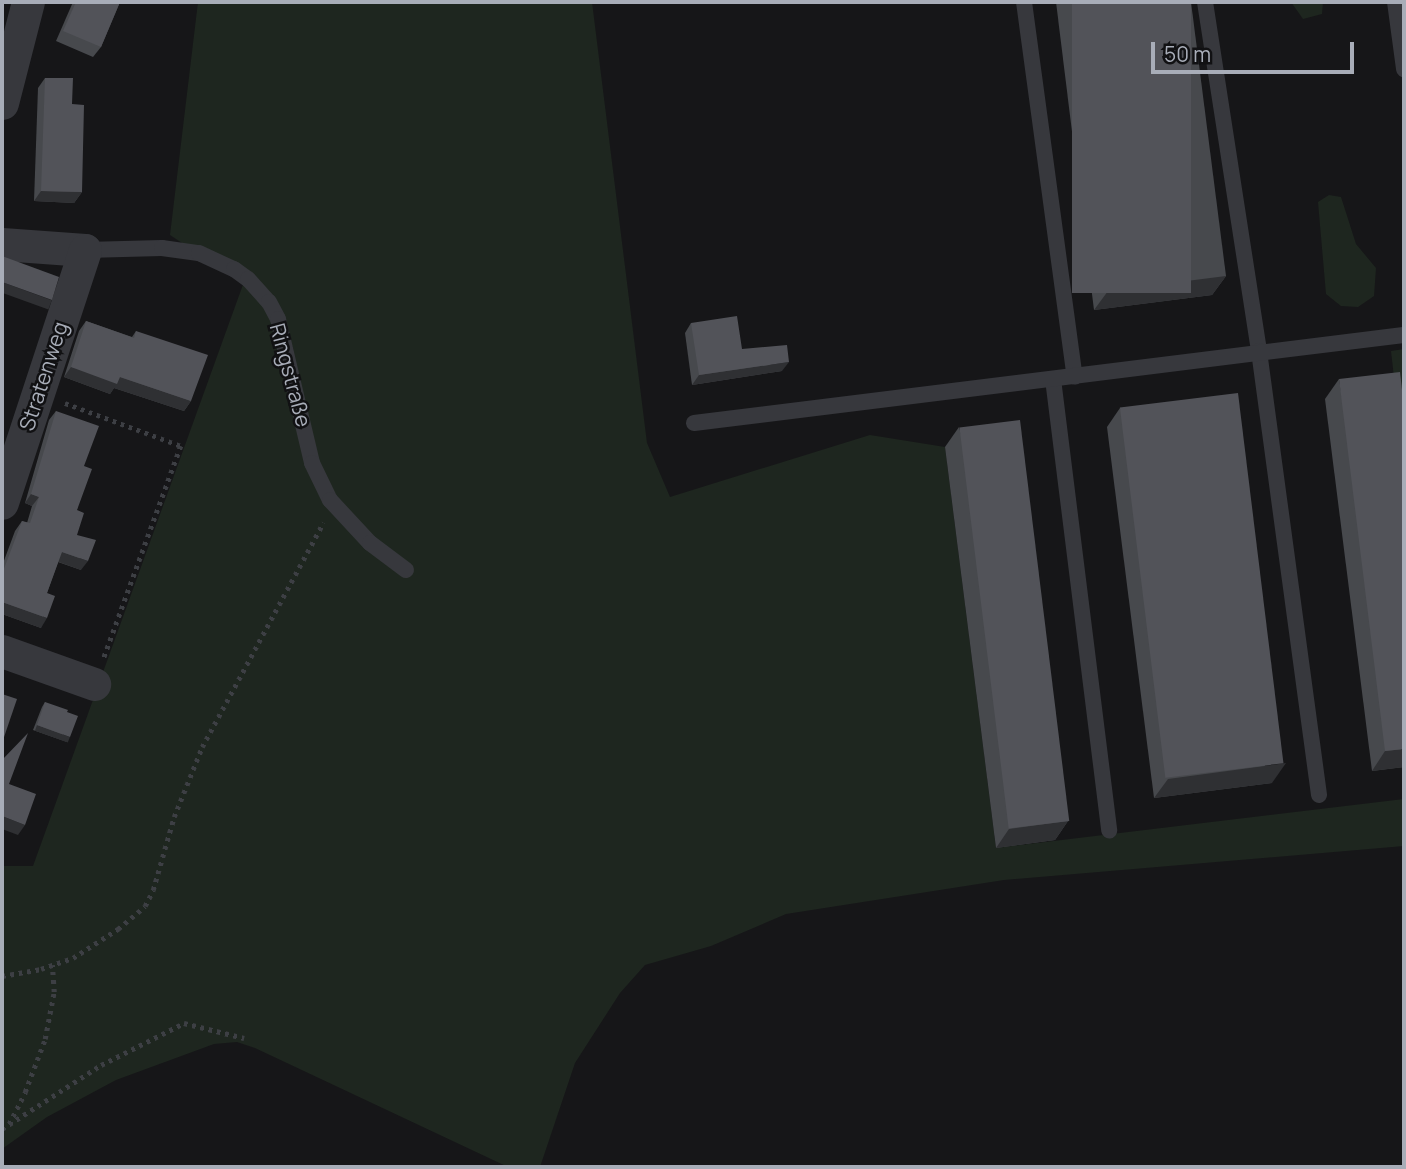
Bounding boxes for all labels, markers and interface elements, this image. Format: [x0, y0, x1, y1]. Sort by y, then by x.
scale bar [1154, 28, 1357, 72]
text: 50 m [1164, 40, 1211, 68]
street label: Stratenweg [14, 318, 72, 434]
street label: Ringstraße [265, 320, 317, 430]

